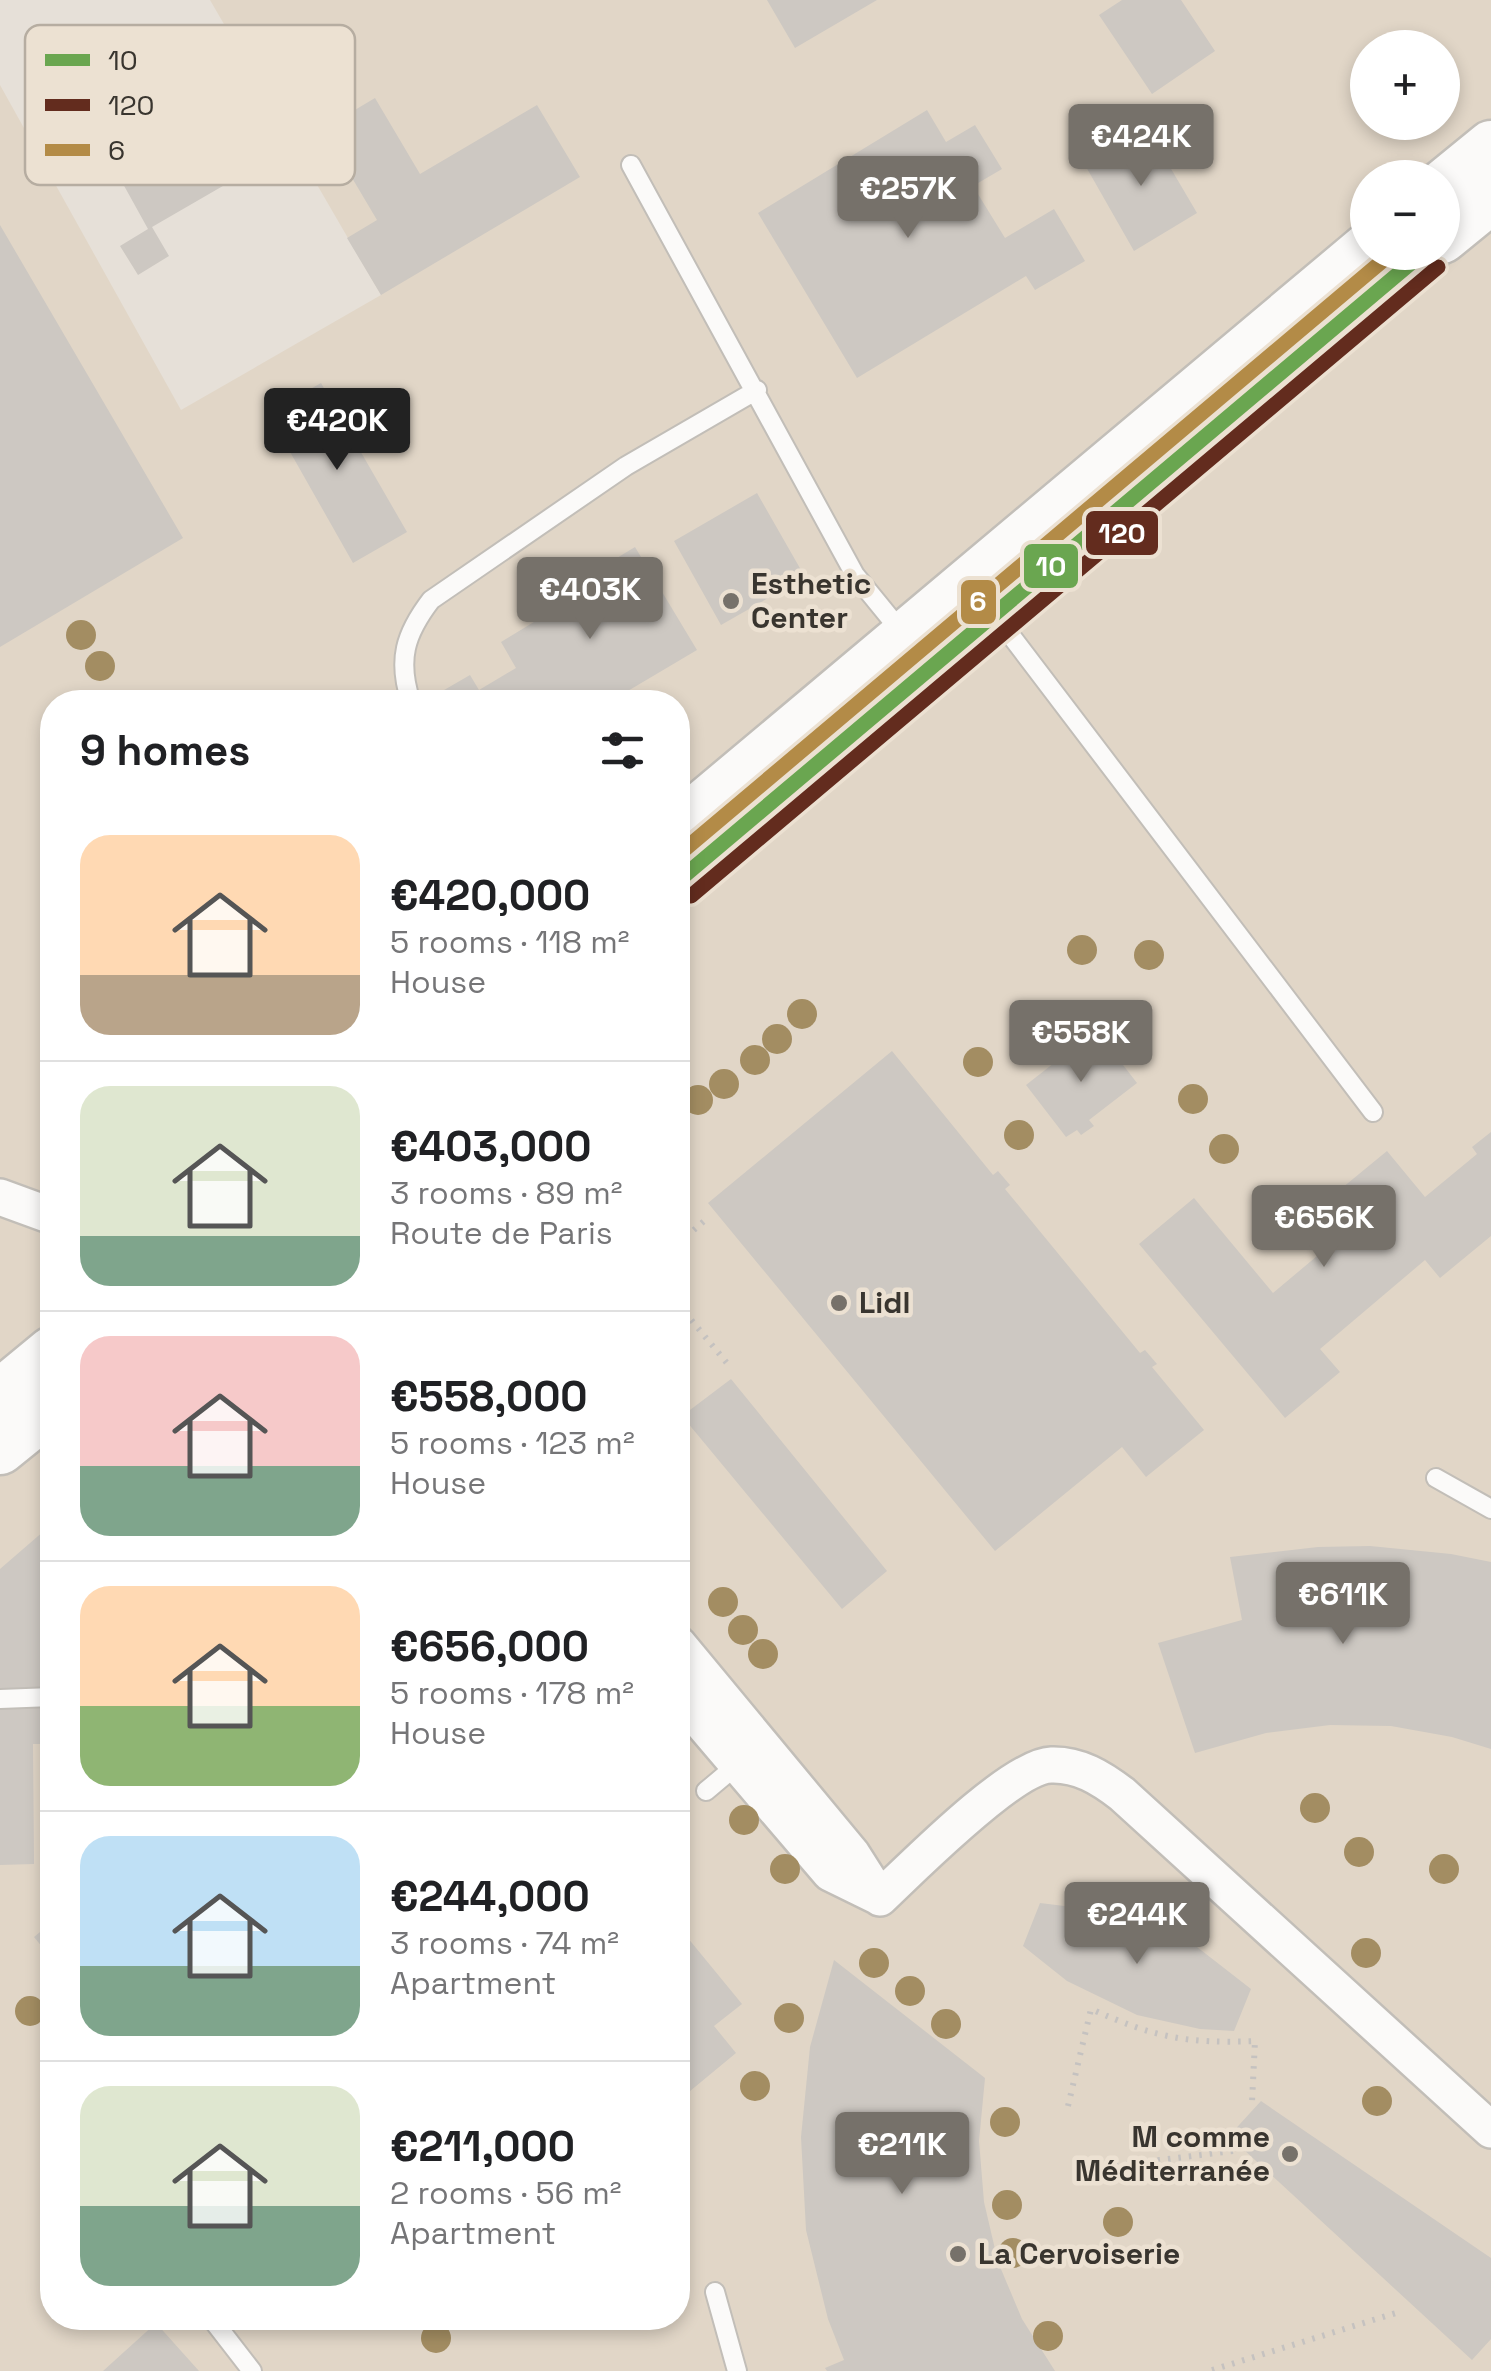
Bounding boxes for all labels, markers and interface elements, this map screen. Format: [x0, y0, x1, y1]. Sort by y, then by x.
legend [25, 25, 355, 185]
map controls [1350, 30, 1460, 270]
button: + [1350, 30, 1460, 140]
text: 10 [108, 42, 138, 78]
text: 120 [108, 87, 155, 123]
pin: €424K [1071, 104, 1211, 189]
text: €424K [1091, 116, 1191, 156]
text: 6 [108, 132, 125, 168]
pin: €257K [838, 156, 978, 241]
button: − [1350, 160, 1460, 270]
text: €257K [859, 168, 957, 208]
pin: €420K [267, 388, 407, 473]
text: €420K [286, 400, 388, 440]
line badge: 120 [1084, 509, 1160, 557]
text: 120 [1098, 515, 1146, 551]
line badge: 10 [1022, 542, 1080, 590]
text: 10 [1036, 548, 1066, 584]
pin: €403K [520, 557, 660, 642]
place label: Esthetic Center [751, 564, 871, 637]
text: €403K [539, 569, 641, 609]
line badge: 6 [959, 578, 998, 626]
text: 6 [969, 583, 987, 619]
marker: Esthetic Center [720, 590, 742, 612]
icon: filters [595, 723, 650, 778]
text: 9 homes [80, 724, 250, 777]
text: €420,000 [390, 869, 590, 922]
icon: home [160, 875, 280, 995]
text: 5 rooms · 118 m² [390, 922, 629, 962]
text: House [390, 962, 486, 1002]
pin: €558K [1011, 1000, 1151, 1085]
text: €558K [1031, 1012, 1131, 1052]
text: €403,000 [390, 1120, 591, 1173]
icon: home [160, 1126, 280, 1246]
text: 3 rooms · 89 m² [390, 1173, 622, 1213]
pin: €656K [1254, 1185, 1394, 1270]
text: €656K [1274, 1197, 1374, 1237]
text: Route de Paris [390, 1213, 613, 1253]
place label: Lidl [859, 1283, 910, 1322]
marker: Lidl [828, 1292, 850, 1314]
text: €558,000 [390, 1370, 588, 1423]
icon: home [160, 1376, 280, 1496]
text: 5 rooms · 123 m² [390, 1423, 635, 1463]
text: House [390, 1463, 486, 1503]
pin: €611K [1273, 1562, 1413, 1647]
text: €611K [1298, 1574, 1388, 1614]
text: €656,000 [390, 1620, 589, 1673]
icon: home [160, 1626, 280, 1746]
text: 5 rooms · 178 m² [390, 1673, 634, 1713]
text: House [390, 1713, 486, 1753]
text: €244,000 [390, 1870, 590, 1923]
icon: home [160, 1876, 280, 1996]
pin: €244K [1067, 1882, 1207, 1967]
text: €244K [1087, 1894, 1187, 1934]
text: 3 rooms · 74 m² [390, 1923, 619, 1963]
text: Apartment [390, 1963, 556, 2003]
pin: €211K [832, 2112, 972, 2197]
place label: M comme Méditerranée [1075, 2117, 1270, 2190]
text: €211,000 [390, 2120, 575, 2173]
text: €211K [857, 2124, 947, 2164]
icon: home [160, 2126, 280, 2246]
marker: M comme Méditerranée [1279, 2143, 1301, 2165]
text: 2 rooms · 56 m² [390, 2173, 622, 2213]
text: Apartment [390, 2213, 556, 2253]
place label: La Cervoiserie [978, 2234, 1180, 2273]
marker: La Cervoiserie [947, 2243, 969, 2265]

